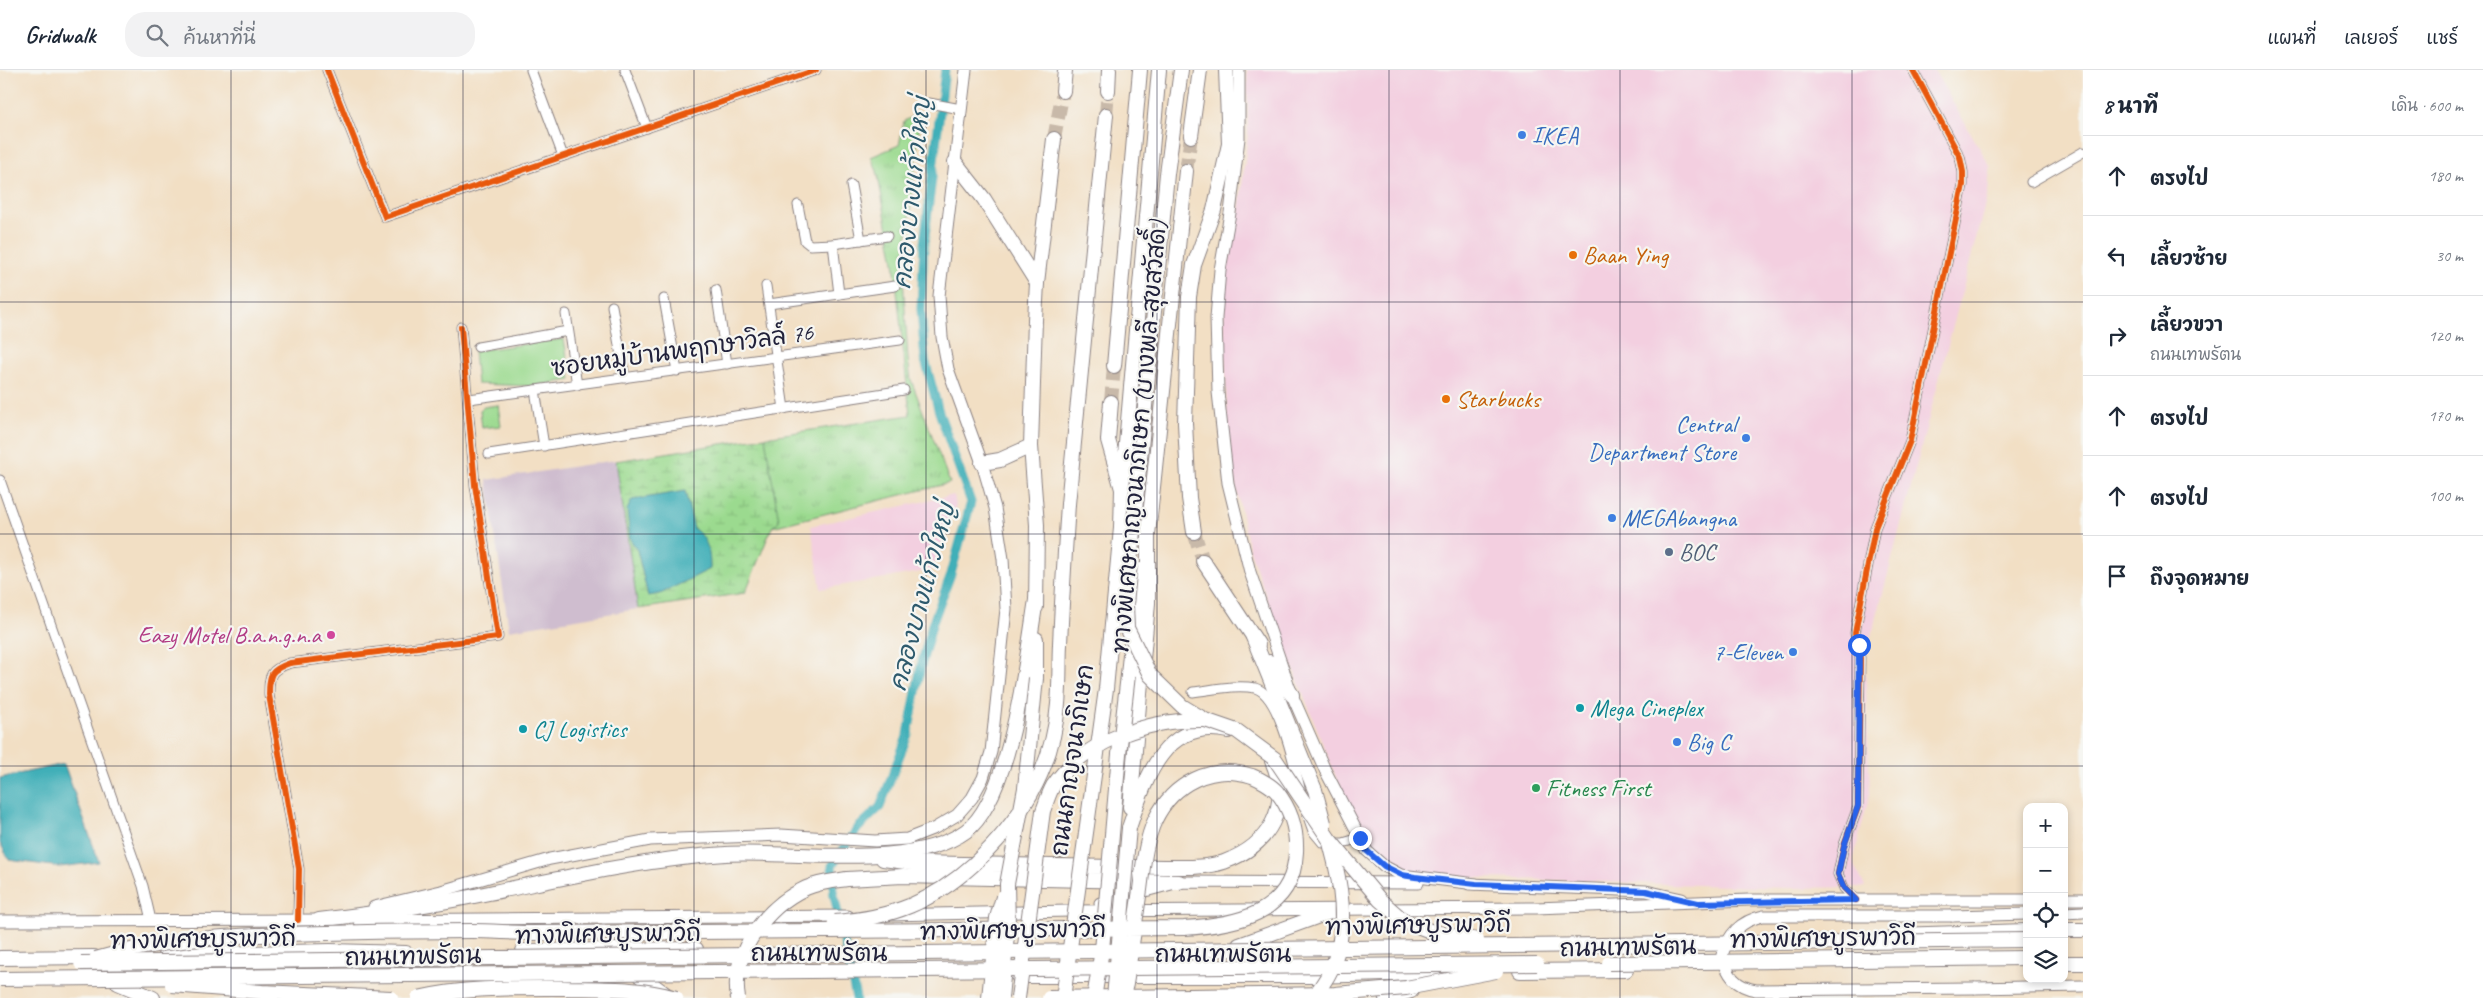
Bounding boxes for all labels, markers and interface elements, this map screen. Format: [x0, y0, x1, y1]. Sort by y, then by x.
search box [125, 12, 475, 57]
text: Gridwalk [25, 20, 95, 50]
icon: search [143, 21, 171, 49]
text: ค้นหาที่นี่ [183, 26, 256, 50]
text: แผนที่ [2268, 27, 2316, 49]
text: เลเยอร์ [2344, 27, 2398, 49]
text: แชร์ [2426, 27, 2458, 49]
water label: คลองบางแก้วใหญ่ [885, 90, 939, 291]
text: 8 นาที [2103, 93, 2158, 119]
text: เดิน · 600 m [2391, 96, 2463, 116]
place label: IKEA [1532, 120, 1579, 150]
marker: IKEA [1516, 129, 1528, 141]
icon: ahead [2103, 162, 2131, 190]
text: 180 m [2429, 166, 2463, 186]
text: ตรงไป [2150, 167, 2208, 191]
street label: ทางพิเศษกาญจนาภิเษก (บางพลี-สุขสวัสดิ์) [1098, 217, 1176, 655]
place label: Baan Ying [1583, 240, 1670, 270]
icon: left [2103, 242, 2131, 270]
text: 30 m [2436, 246, 2463, 266]
text: เลี้ยวซ้าย [2150, 247, 2227, 271]
marker: Baan Ying [1567, 249, 1579, 261]
text: เลี้ยวขวา [2150, 313, 2223, 337]
street label: ซอยหมู่บ้านพฤกษาวิลล์ 76 [549, 316, 817, 386]
icon: right [2103, 322, 2131, 350]
text: 120 m [2429, 326, 2463, 346]
text: ถนนเทพรัตน [2150, 345, 2241, 365]
place label: Starbucks [1456, 384, 1542, 414]
marker: Starbucks [1440, 393, 1452, 405]
icon: ahead [2103, 402, 2131, 430]
text: 170 m [2429, 406, 2463, 426]
text: ตรงไป [2150, 407, 2208, 431]
place label: Central Department Store [1588, 409, 1740, 467]
marker: Central Department Store [1740, 432, 1752, 444]
icon: ahead [2103, 482, 2131, 510]
text: 100 m [2429, 486, 2463, 506]
text: ตรงไป [2150, 487, 2208, 511]
water label: คลองบางแก้วใหญ่ [881, 494, 964, 694]
place label: MEGAbangna [1622, 503, 1738, 533]
marker: MEGAbangna [1606, 512, 1618, 524]
place label: BOC [1679, 537, 1718, 567]
marker: BOC [1663, 546, 1675, 558]
icon: arrive [2103, 562, 2131, 590]
text: ถึงจุดหมาย [2150, 567, 2249, 591]
place label: Eazy Motel B.a.n.g.n.a [138, 620, 323, 650]
marker: Eazy Motel B.a.n.g.n.a [325, 629, 337, 641]
route start [1848, 634, 1871, 657]
place label: 7-Eleven [1713, 637, 1784, 667]
marker: 7-Eleven [1787, 646, 1799, 658]
street label: ถนนกาญจนาภิเษก [1044, 662, 1100, 858]
place label: Mega Cineplex [1590, 693, 1705, 723]
marker: Mega Cineplex [1574, 702, 1586, 714]
place label: CJ Logistics [533, 714, 628, 744]
marker: CJ Logistics [517, 723, 529, 735]
place label: Big C [1687, 727, 1734, 757]
marker: Big C [1671, 736, 1683, 748]
place label: Fitness First [1546, 773, 1653, 803]
marker: Fitness First [1530, 782, 1542, 794]
map controls [2023, 803, 2068, 983]
button: + [2023, 803, 2068, 848]
route end [1349, 827, 1372, 850]
button: − [2023, 848, 2068, 893]
button: locate [2023, 893, 2068, 938]
street label: ทางพิเศษบูรพาวิถี [1324, 908, 1512, 945]
street label: ทางพิเศษบูรพาวิถี [919, 913, 1107, 950]
street label: ทางพิเศษบูรพาวิถี [514, 917, 702, 954]
street label: ทางพิเศษบูรพาวิถี [1729, 921, 1917, 958]
street label: ทางพิเศษบูรพาวิถี [109, 922, 297, 959]
street label: ถนนเทพรัตน [1559, 931, 1697, 963]
street label: ถนนเทพรัตน [751, 938, 887, 968]
button: layers [2023, 938, 2068, 983]
street label: ถนนเทพรัตน [1155, 939, 1291, 969]
street label: ถนนเทพรัตน [344, 940, 482, 972]

